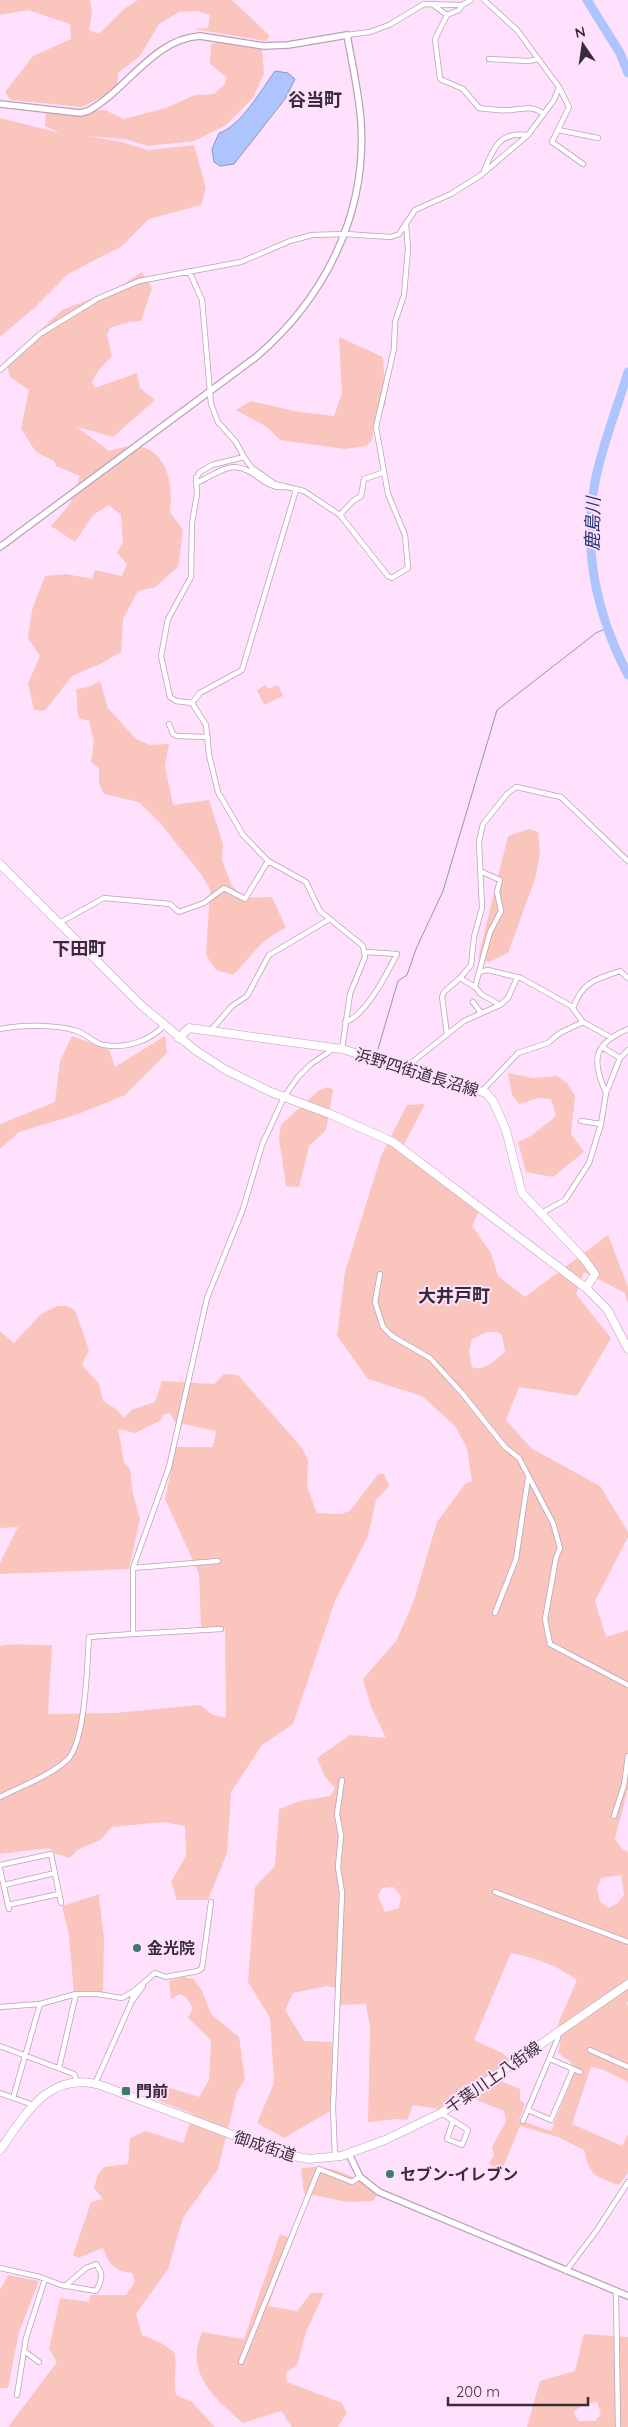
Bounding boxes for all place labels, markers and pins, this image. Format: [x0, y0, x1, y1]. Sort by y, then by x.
place label: 金光院 [147, 1938, 195, 1958]
marker: 金光院 [131, 1942, 143, 1954]
place label: 門前 [136, 2081, 168, 2101]
marker: 門前 [120, 2085, 132, 2097]
place label: セブン-イレブン [400, 2164, 518, 2184]
marker: セブン-イレブン [384, 2168, 396, 2180]

